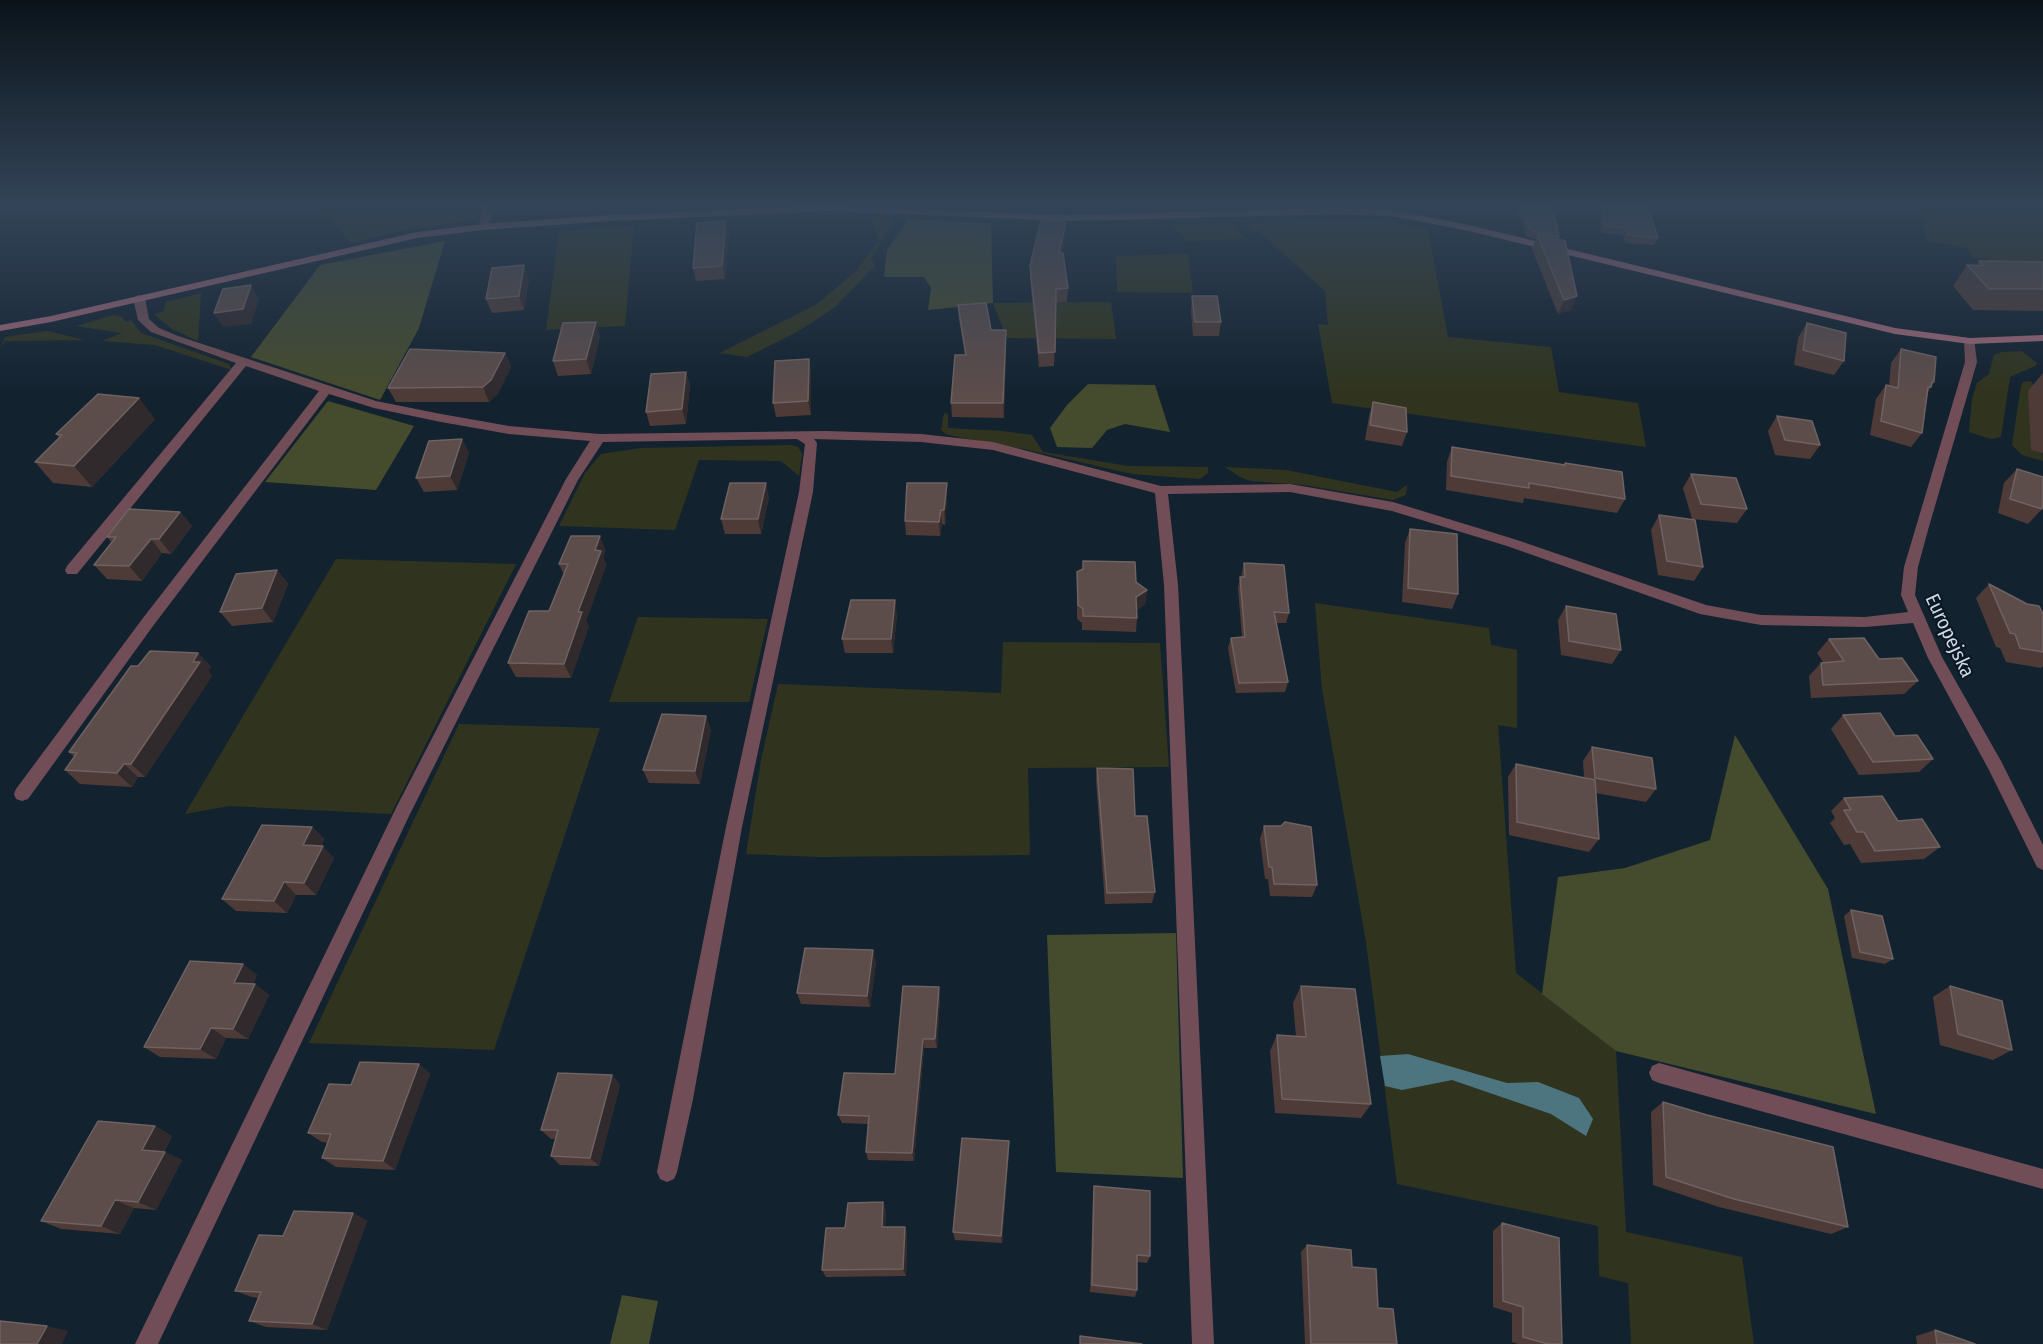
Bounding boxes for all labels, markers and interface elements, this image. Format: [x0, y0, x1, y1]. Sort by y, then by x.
street label: Europejska [1919, 590, 1979, 682]

